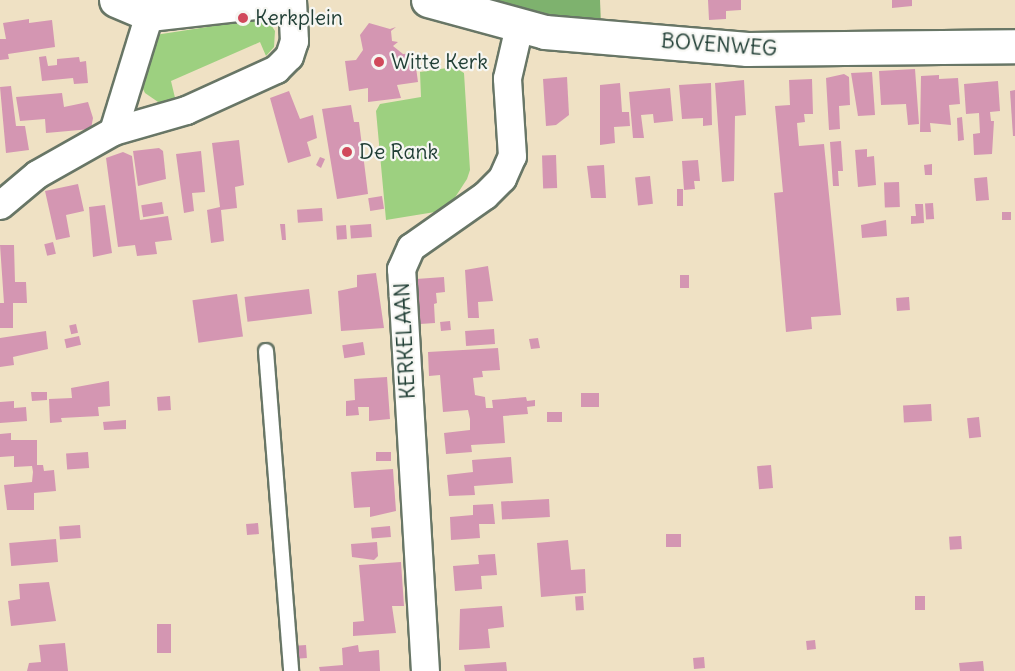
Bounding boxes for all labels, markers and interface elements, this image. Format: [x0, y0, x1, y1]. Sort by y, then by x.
place label: Kerkplein [255, 5, 343, 31]
marker: Kerkplein [236, 11, 250, 25]
street label: BOVENWEG [660, 28, 778, 62]
place label: Witte Kerk [391, 49, 488, 75]
marker: Witte Kerk [372, 55, 386, 69]
place label: De Rank [359, 139, 438, 165]
marker: De Rank [340, 145, 354, 159]
street label: KERKELAAN [389, 282, 421, 400]

